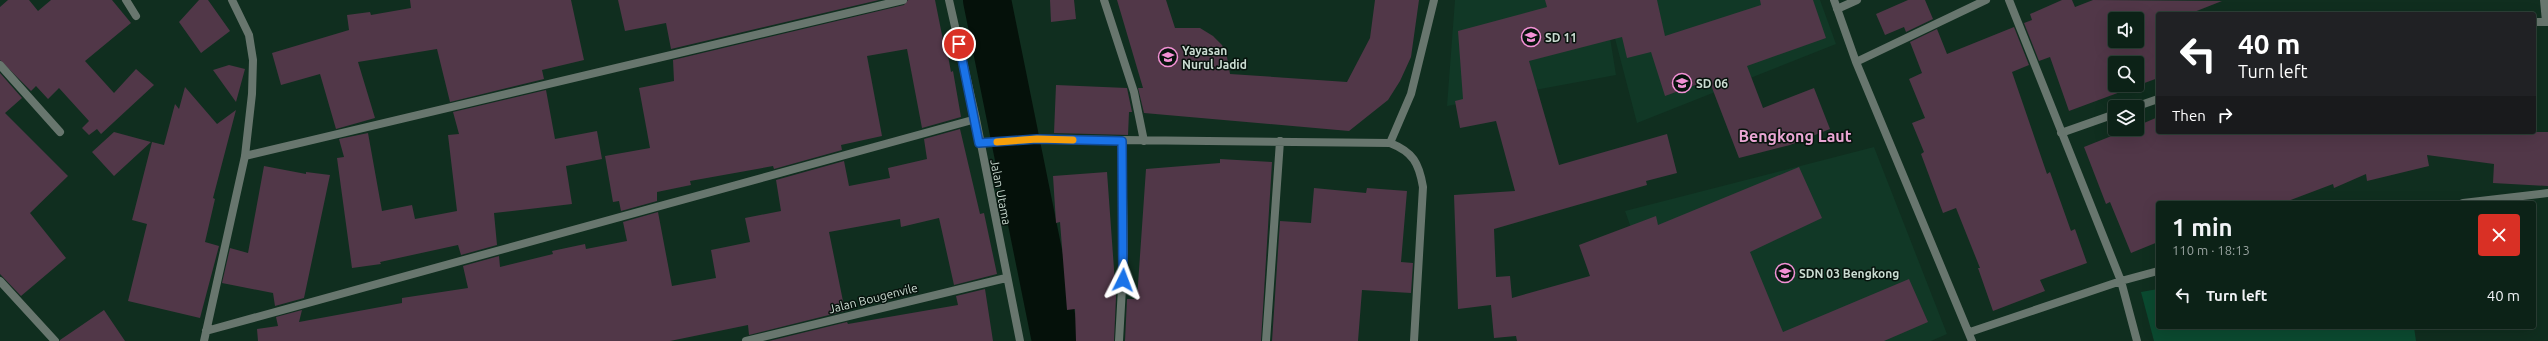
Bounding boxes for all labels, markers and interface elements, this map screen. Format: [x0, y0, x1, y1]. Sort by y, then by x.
map controls [2108, 12, 2144, 136]
button: sound [2108, 12, 2144, 48]
school or university icon: SD 11 [1520, 26, 1542, 48]
pin [942, 27, 976, 61]
icon: left [2172, 28, 2224, 80]
text: 40 m [2238, 28, 2300, 59]
place label: SD 11 [1545, 31, 1577, 44]
icon: arrive [948, 33, 970, 55]
place label: Yayasan Nurul Jadid [1182, 44, 1247, 71]
school or university icon: Yayasan Nurul Jadid [1157, 46, 1179, 68]
button: search [2108, 56, 2144, 92]
text: Turn left [2238, 61, 2308, 81]
school or university icon: SD 06 [1671, 72, 1693, 94]
place label: SD 06 [1696, 77, 1728, 90]
button: layers [2108, 100, 2144, 136]
icon: right [2214, 104, 2236, 126]
text: Then [2172, 107, 2206, 124]
district label: Bengkong Laut [1738, 127, 1852, 145]
street label: Jalan Utama [988, 158, 1014, 226]
text: 1 min [2172, 214, 2233, 241]
button: close [2478, 214, 2520, 256]
text: 110 m · 18:13 [2172, 243, 2250, 257]
position arrow [1102, 259, 1144, 301]
school or university icon: SDN 03 Bengkong [1774, 262, 1796, 284]
place label: SDN 03 Bengkong [1799, 267, 1899, 280]
street label: Jalan Bougenvile [827, 281, 919, 315]
icon: left [2172, 284, 2194, 306]
text: Turn left [2206, 287, 2267, 304]
text: 40 m [2487, 287, 2520, 304]

